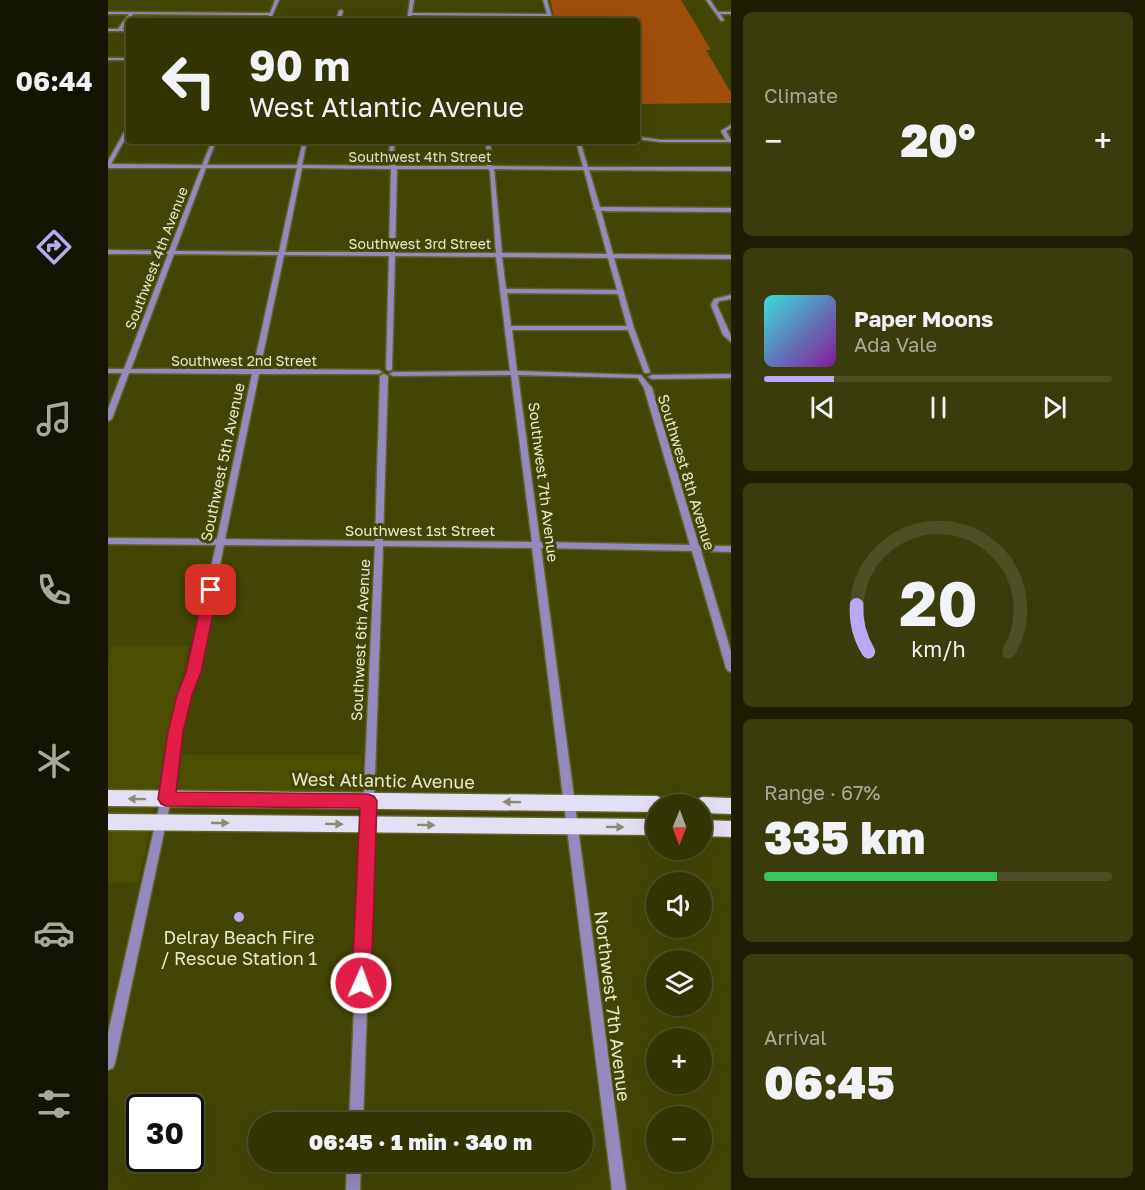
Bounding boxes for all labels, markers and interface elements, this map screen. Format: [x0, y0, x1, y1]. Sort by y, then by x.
text: 90 m [249, 40, 350, 90]
icon: left [150, 42, 228, 120]
text: 06:44 [15, 65, 93, 97]
text: Climate [764, 83, 838, 107]
text: West Atlantic Avenue [249, 91, 524, 123]
text: 20° [900, 113, 976, 167]
text: − [764, 121, 782, 160]
text: + [1094, 121, 1112, 160]
street label: Southwest 4th Street [348, 148, 492, 165]
street label: Southwest 4th Avenue [121, 184, 191, 332]
icon: directions [33, 226, 75, 268]
street label: Southwest 3rd Street [349, 235, 491, 252]
text: Paper Moons [854, 305, 993, 332]
text: Ada Vale [854, 332, 937, 356]
street label: Southwest 2nd Street [171, 352, 317, 369]
street label: Southwest 5th Avenue [196, 381, 248, 543]
icon: previous [806, 391, 839, 424]
icon: pause [922, 391, 955, 424]
icon: next [1038, 391, 1071, 424]
street label: Southwest 8th Avenue [655, 392, 719, 552]
icon: music [33, 398, 75, 440]
street label: Southwest 7th Avenue [525, 401, 563, 563]
street label: Southwest 1st Street [345, 521, 495, 539]
street label: Southwest 6th Avenue [347, 558, 373, 721]
pin [185, 564, 236, 615]
text: 20 [899, 565, 977, 640]
icon: phone [33, 569, 75, 611]
icon: arrive [194, 573, 227, 606]
text: km/h [911, 636, 965, 662]
icon: climate [33, 740, 75, 782]
street label: West Atlantic Avenue [291, 767, 475, 793]
text: Range · 67% [764, 780, 880, 804]
one-way arrow [128, 794, 147, 803]
north arrow [646, 794, 712, 860]
map controls [646, 794, 712, 1172]
one-way arrow [502, 798, 521, 807]
text: 335 km [764, 810, 925, 864]
one-way arrow [211, 818, 230, 828]
one-way arrow [324, 819, 343, 829]
one-way arrow [416, 820, 435, 830]
one-way arrow [605, 822, 624, 832]
button: sound [646, 872, 712, 938]
street label: Northwest 7th Avenue [590, 909, 636, 1103]
marker: Delray Beach Fire / Rescue Station 1 [232, 910, 246, 924]
icon: car [33, 912, 75, 954]
place label: Delray Beach Fire / Rescue Station 1 [161, 926, 317, 969]
button: layers [646, 950, 712, 1016]
position arrow [329, 951, 393, 1015]
text: Arrival [764, 1025, 827, 1049]
button: + [646, 1028, 712, 1094]
text: 06:45 [764, 1055, 895, 1109]
icon: filters [33, 1083, 75, 1125]
speed limit sign: 30 [126, 1094, 204, 1172]
button: − [646, 1106, 712, 1172]
text: 06:45 · 1 min · 340 m [309, 1128, 532, 1155]

